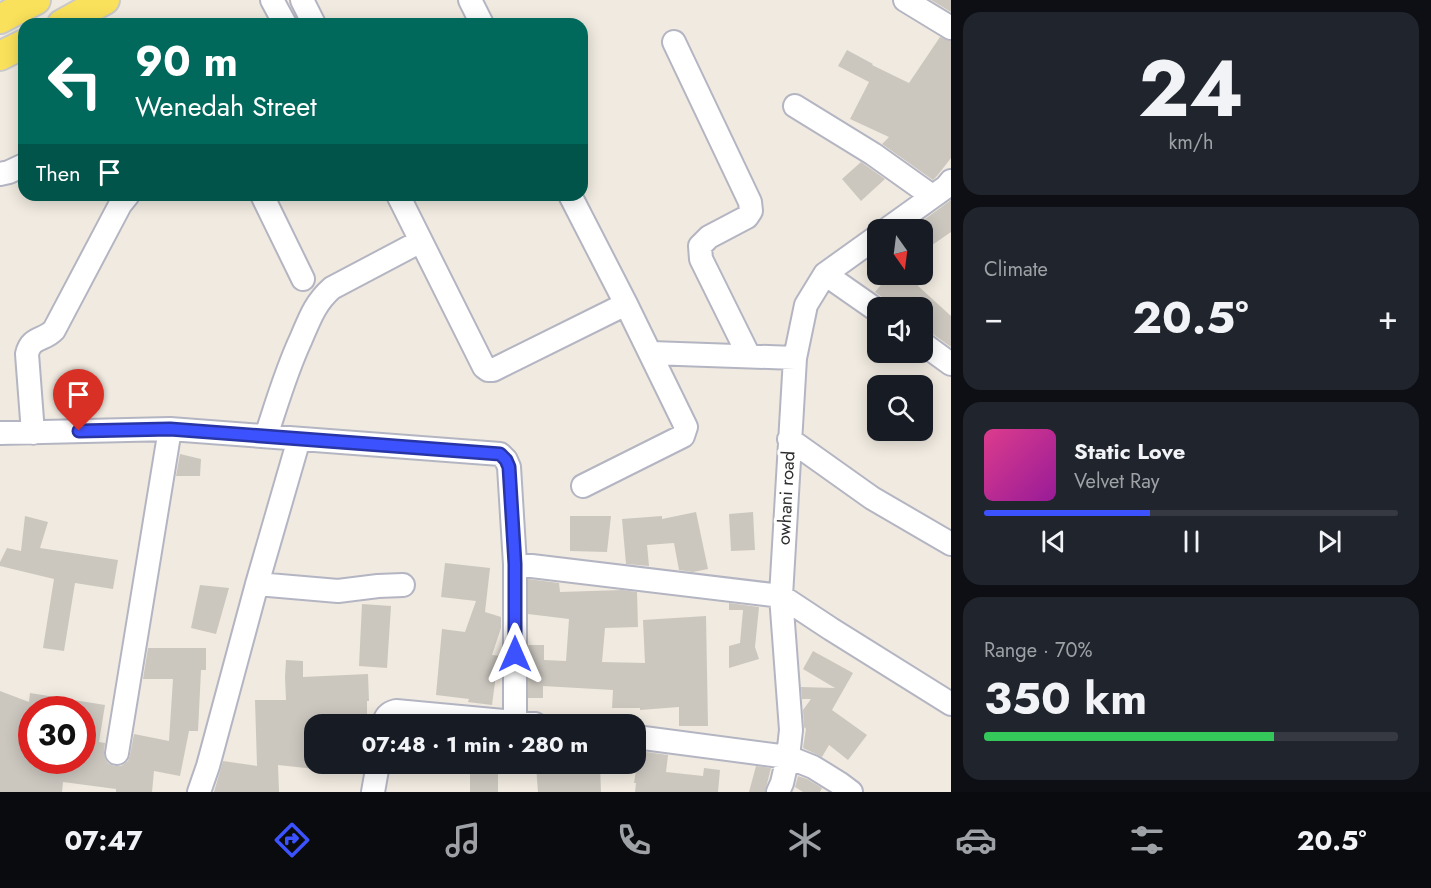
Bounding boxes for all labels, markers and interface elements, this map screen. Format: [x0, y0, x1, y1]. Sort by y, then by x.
text: 90 m [135, 31, 238, 92]
text: 24 [1138, 33, 1244, 145]
icon: left [36, 42, 114, 120]
text: Wenedah Street [135, 87, 317, 126]
text: km/h [1168, 128, 1214, 157]
icon: arrive [93, 156, 126, 189]
text: Then [36, 157, 81, 189]
north arrow [867, 219, 933, 285]
map controls [867, 219, 933, 441]
text: Climate [984, 255, 1048, 284]
text: 20.5° [1132, 285, 1249, 350]
text: − [984, 294, 1003, 341]
text: + [1378, 294, 1398, 341]
button: sound [867, 297, 933, 363]
pin [53, 369, 104, 431]
button: search [867, 375, 933, 441]
icon: arrive [62, 378, 95, 411]
text: Static Love [1074, 435, 1185, 467]
street label: owhani road [771, 450, 801, 546]
text: Velvet Ray [1074, 467, 1160, 496]
icon: previous [1037, 525, 1070, 558]
icon: pause [1175, 525, 1208, 558]
icon: next [1313, 525, 1346, 558]
position arrow [483, 622, 547, 686]
text: Range · 70% [984, 636, 1093, 665]
text: 350 km [984, 666, 1147, 731]
speed limit sign: 30 [18, 696, 96, 774]
text: 07:48 · 1 min · 280 m [362, 728, 588, 760]
icon: directions [271, 819, 313, 861]
icon: music [442, 819, 484, 861]
icon: phone [613, 819, 655, 861]
icon: climate [784, 819, 826, 861]
icon: car [955, 819, 997, 861]
icon: filters [1126, 819, 1168, 861]
text: 07:47 [64, 821, 142, 860]
text: 20.5° [1297, 821, 1367, 860]

